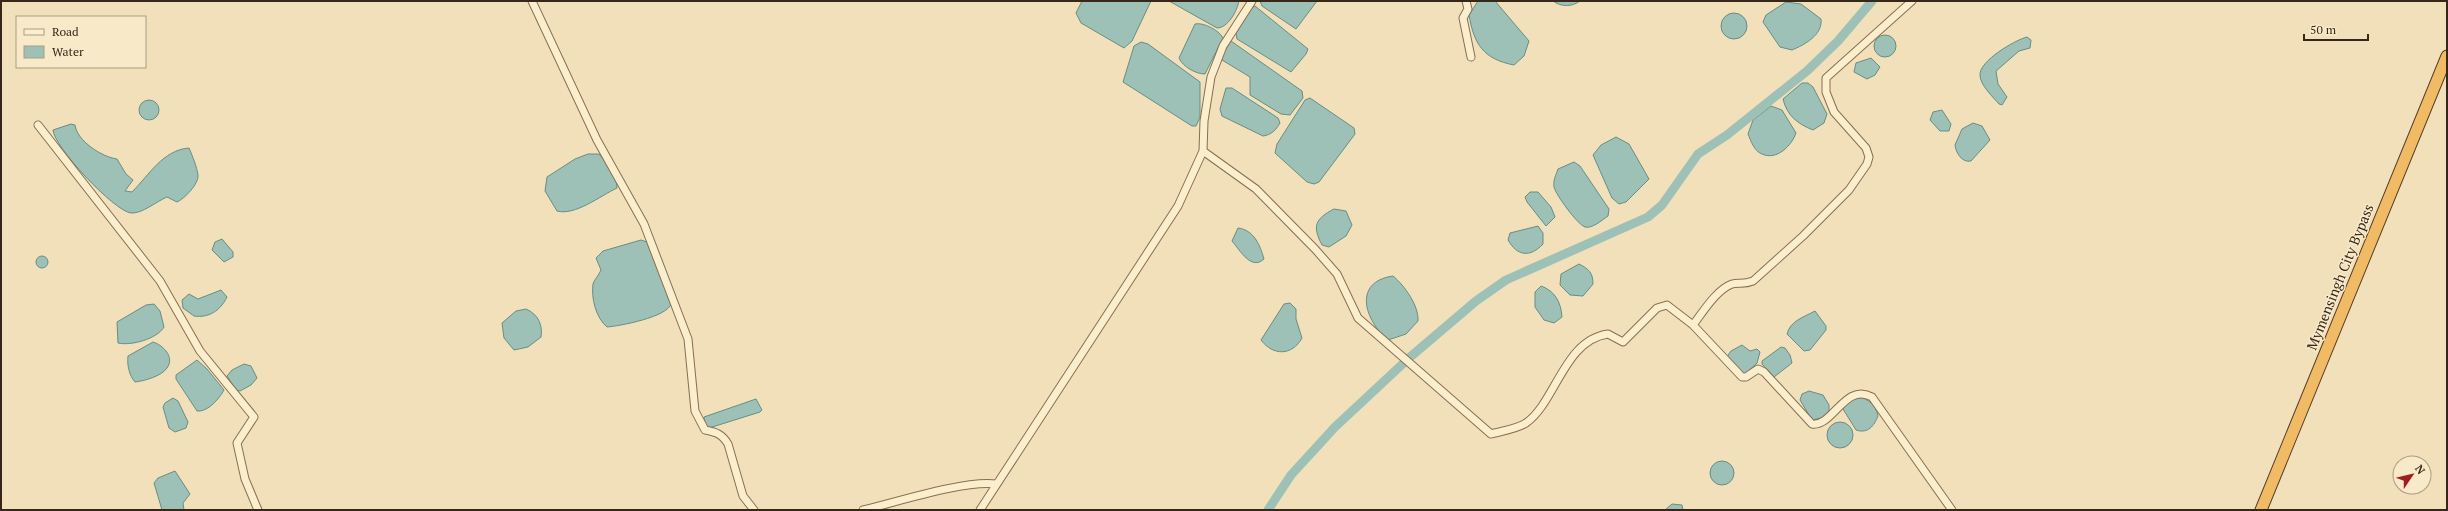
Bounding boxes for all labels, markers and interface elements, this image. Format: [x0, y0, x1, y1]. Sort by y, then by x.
legend [16, 16, 146, 68]
scale bar [2304, 16, 2368, 42]
text: 50 m [2310, 22, 2337, 37]
text: Road [52, 24, 79, 39]
text: Water [52, 44, 84, 59]
street label: Mymensingh City Bypass [2302, 201, 2378, 353]
north arrow [2392, 455, 2432, 495]
text: N [2412, 462, 2429, 477]

